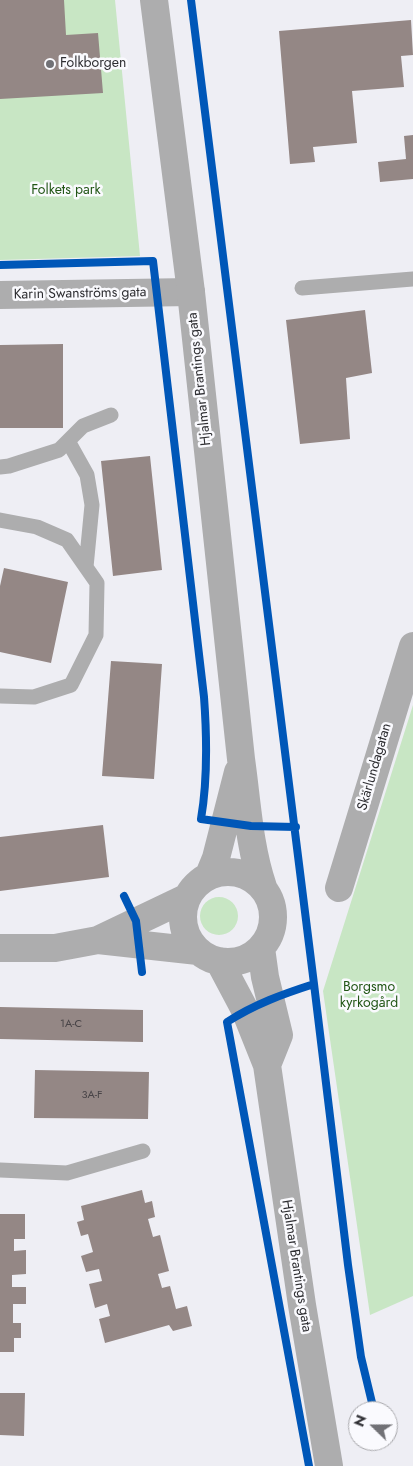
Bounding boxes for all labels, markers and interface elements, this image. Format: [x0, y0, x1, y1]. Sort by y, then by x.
place label: Folkborgen [60, 56, 126, 72]
marker: Folkborgen [44, 58, 56, 70]
park label: Folkets park [31, 183, 101, 199]
street label: Karin Swanströms gata [14, 284, 146, 304]
street label: Hjalmar Brantings gata [185, 312, 215, 446]
street label: Skärlundagatan [354, 721, 396, 813]
park label: Borgsmo kyrkogård [340, 980, 398, 1012]
house number: 1A-C [60, 1017, 82, 1031]
house number: 3A-F [82, 1088, 102, 1102]
street label: Hjalmar Brantings gata [277, 1199, 315, 1333]
north arrow [348, 1401, 398, 1451]
text: N [349, 1412, 371, 1430]

